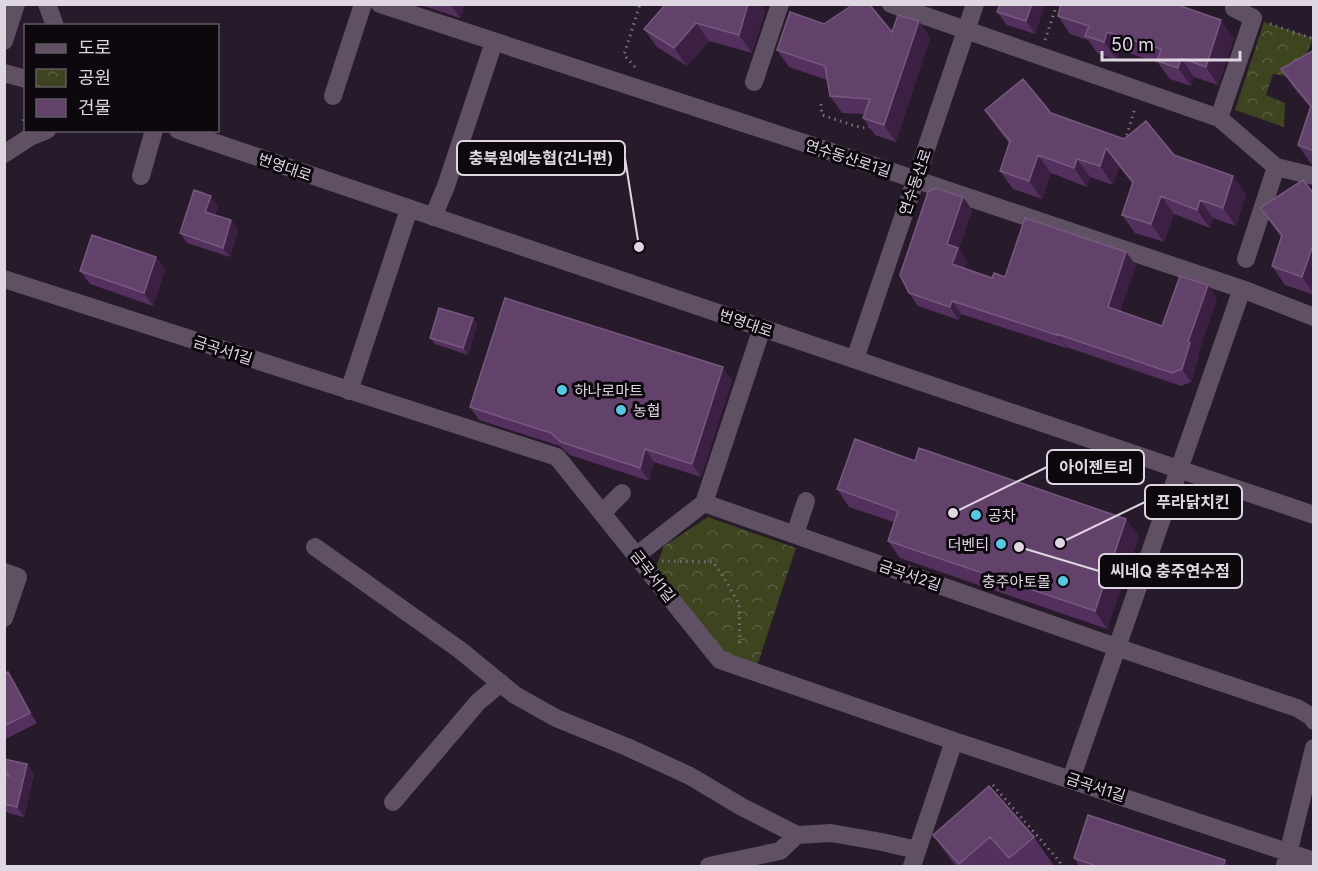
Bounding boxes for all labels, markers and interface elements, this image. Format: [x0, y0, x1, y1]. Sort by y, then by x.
legend [24, 24, 219, 132]
scale bar [1102, 24, 1240, 62]
text: 50 m [1111, 34, 1154, 55]
text: 도로 [78, 37, 111, 58]
text: 공원 [78, 67, 111, 88]
text: 건물 [78, 97, 111, 118]
street label: 연수동산로1길 [803, 135, 893, 181]
callout: 충북원예농협(건너편) [457, 141, 625, 175]
street label: 연수동산로 [895, 146, 935, 218]
text: 충북원예농협(건너편) [469, 148, 613, 168]
street label: 번영대로 [256, 149, 314, 185]
street label: 번영대로 [717, 305, 775, 341]
street label: 금곡서1길 [191, 331, 255, 369]
place label: 하나로마트 [574, 381, 643, 400]
marker: 하나로마트 [555, 383, 569, 397]
place label: 농협 [633, 401, 661, 420]
marker: 농협 [614, 403, 628, 417]
callout: 아이젠트리 [1047, 450, 1144, 484]
text: 아이젠트리 [1059, 457, 1133, 477]
callout: 푸라닭치킨 [1145, 485, 1242, 519]
text: 푸라닭치킨 [1156, 492, 1230, 512]
place label: 공차 [988, 506, 1016, 525]
marker: 공차 [969, 508, 983, 522]
place label: 더벤티 [948, 535, 989, 554]
marker: 더벤티 [994, 537, 1008, 551]
street label: 금곡서1길 [627, 546, 679, 606]
callout: 씨네Q 충주연수점 [1099, 554, 1242, 588]
street label: 금곡서2길 [876, 556, 944, 594]
text: 씨네Q 충주연수점 [1110, 561, 1230, 581]
place label: 충주아토몰 [982, 572, 1051, 591]
marker: 충주아토몰 [1056, 574, 1070, 588]
street label: 금곡서1길 [1064, 768, 1128, 806]

